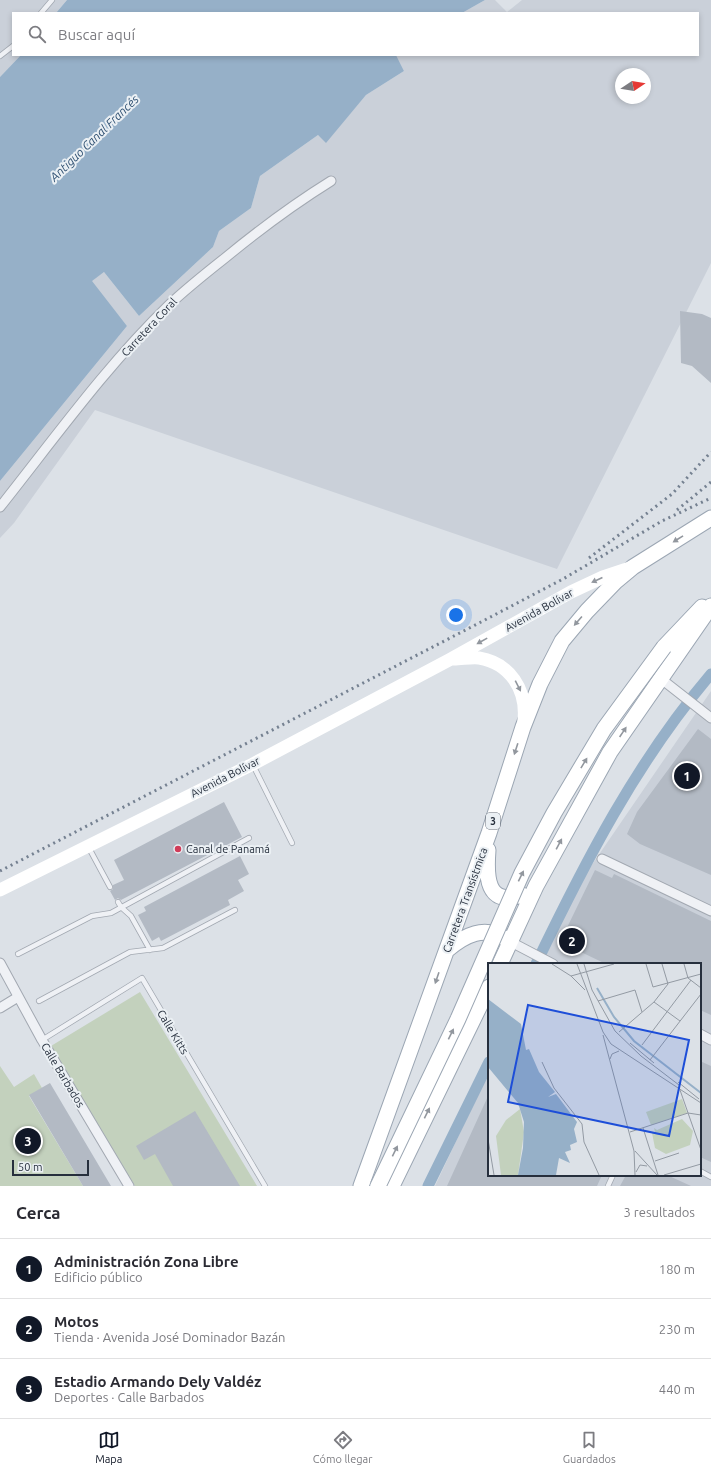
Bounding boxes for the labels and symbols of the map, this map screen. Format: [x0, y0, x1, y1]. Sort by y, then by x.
north arrow [615, 68, 651, 104]
water label: Antiguo Canal Francés [46, 92, 141, 184]
street label: Carretera Coral [119, 295, 179, 359]
one-way arrow [672, 535, 684, 542]
one-way arrow [591, 577, 602, 583]
street label: Avenida Bolívar [503, 586, 576, 634]
your location [446, 605, 466, 625]
one-way arrow [574, 615, 583, 626]
one-way arrow [476, 638, 488, 645]
one-way arrow [515, 680, 521, 691]
one-way arrow [620, 726, 627, 738]
one-way arrow [513, 744, 519, 756]
street label: Avenida Bolívar [188, 754, 262, 800]
one-way arrow [580, 758, 588, 768]
pin: 1 [674, 761, 700, 791]
road number: 3 [486, 813, 500, 829]
one-way arrow [555, 839, 562, 850]
place label: Canal de Panamá [186, 843, 270, 855]
marker: Canal de Panamá [173, 844, 183, 854]
street label: Carretera Transístmica [440, 846, 490, 954]
one-way arrow [518, 871, 524, 882]
pin: 2 [559, 926, 585, 956]
inset map [488, 963, 701, 1176]
one-way arrow [434, 972, 440, 984]
street label: Calle Kitts [155, 1008, 191, 1057]
one-way arrow [448, 1028, 454, 1039]
street label: Calle Barbados [39, 1040, 87, 1110]
one-way arrow [424, 1108, 430, 1119]
pin: 3 [15, 1126, 41, 1156]
one-way arrow [392, 1145, 398, 1156]
scale bar [12, 1158, 89, 1177]

